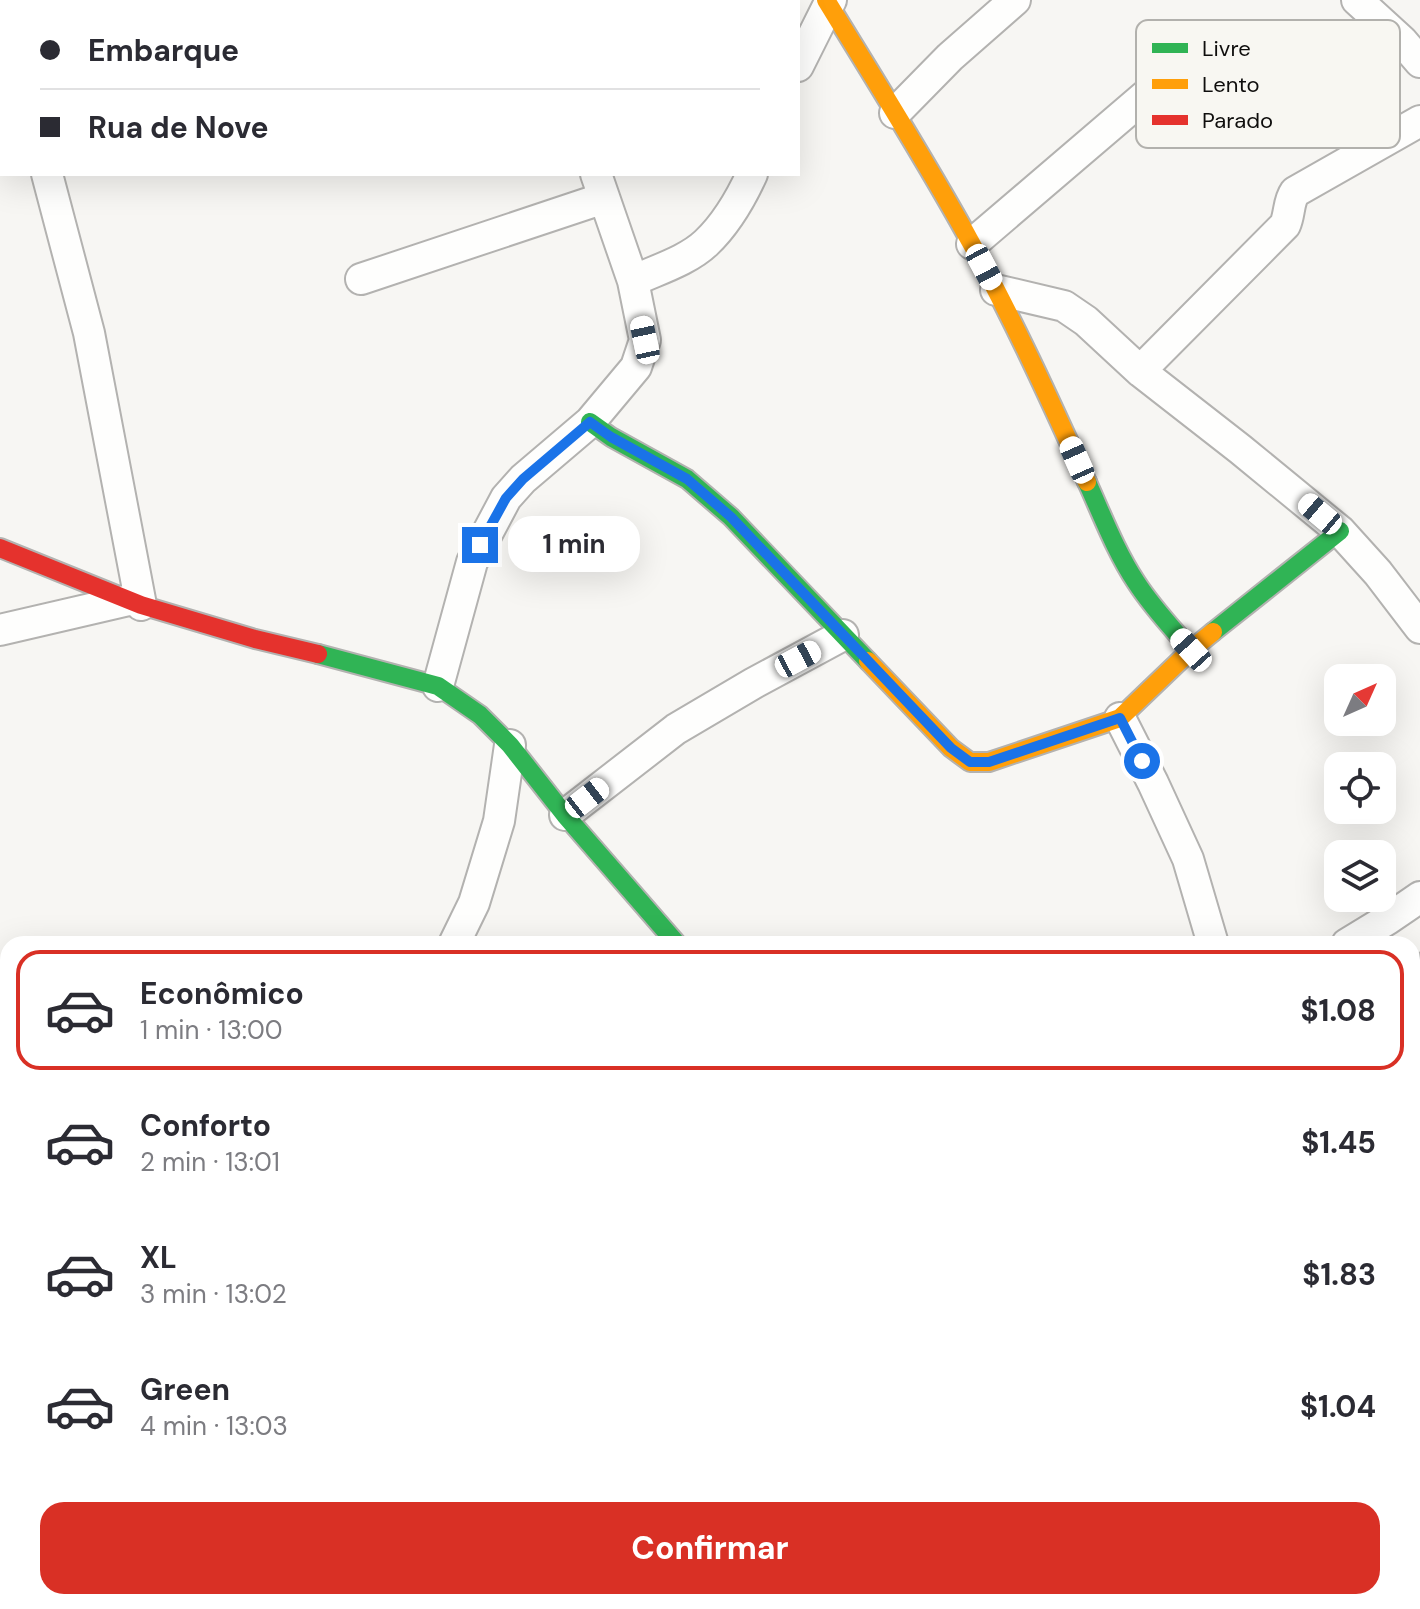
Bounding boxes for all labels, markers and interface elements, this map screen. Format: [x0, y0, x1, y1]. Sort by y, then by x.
legend [1136, 20, 1400, 148]
text: Embarque [88, 31, 239, 70]
text: Livre [1202, 34, 1251, 63]
text: Lento [1202, 70, 1260, 99]
text: Parado [1202, 106, 1273, 135]
text: Rua de Nove [88, 108, 269, 147]
car [962, 240, 1006, 294]
car [628, 314, 662, 366]
car [1056, 433, 1098, 487]
car [1294, 489, 1346, 539]
callout: 1 min [508, 517, 640, 573]
route end [462, 527, 498, 563]
text: 1 min [542, 527, 606, 561]
car [1166, 624, 1216, 676]
car [771, 637, 825, 681]
north arrow [1324, 664, 1396, 736]
map controls [1324, 664, 1396, 912]
route start [1124, 743, 1160, 779]
button: locate [1324, 752, 1396, 824]
car [561, 774, 613, 822]
button: layers [1324, 840, 1396, 912]
icon: car [44, 974, 116, 1046]
text: Econômico [140, 974, 304, 1013]
text: $1.08 [1300, 991, 1376, 1030]
text: 1 min · 13:00 [140, 1013, 283, 1047]
icon: car [44, 1106, 116, 1178]
text: Conforto [140, 1106, 271, 1145]
text: $1.45 [1301, 1123, 1376, 1162]
text: 2 min · 13:01 [140, 1145, 280, 1179]
icon: car [44, 1238, 116, 1310]
text: XL [140, 1238, 177, 1277]
text: $1.83 [1302, 1255, 1376, 1294]
text: 3 min · 13:02 [140, 1277, 287, 1311]
icon: car [44, 1370, 116, 1442]
text: Green [140, 1370, 230, 1409]
text: $1.04 [1300, 1387, 1376, 1426]
text: 4 min · 13:03 [140, 1409, 288, 1443]
button: Confirmar [40, 1502, 1380, 1594]

